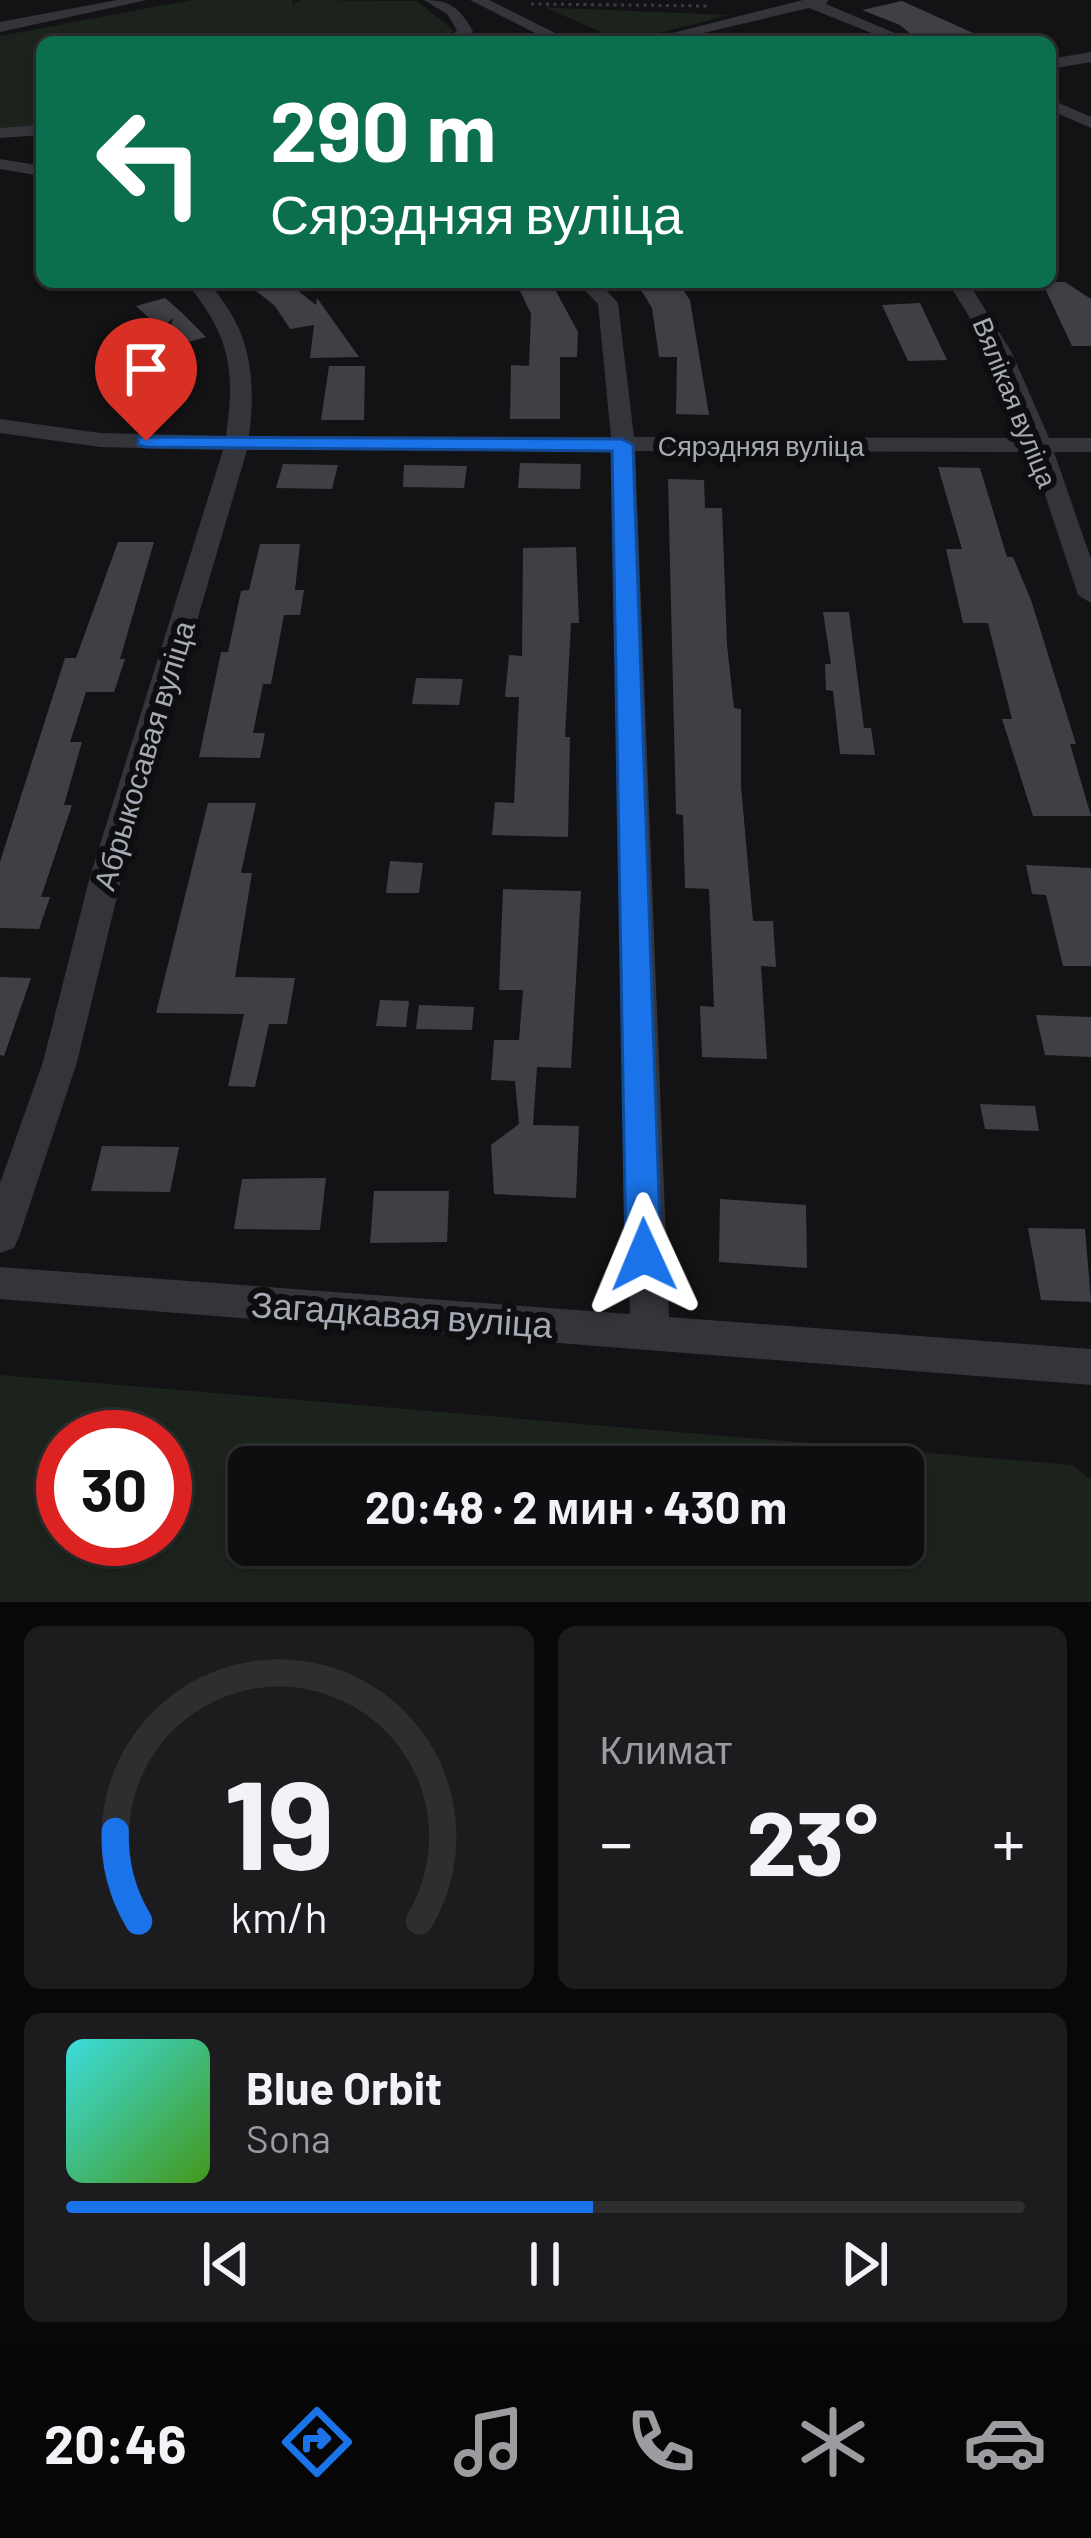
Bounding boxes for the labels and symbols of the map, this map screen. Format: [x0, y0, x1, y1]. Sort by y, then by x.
street label: Вялікая вуліца [966, 312, 1065, 493]
pin [95, 318, 197, 441]
street label: Сярэдняя вуліца [658, 429, 865, 462]
street label: Абрыкосавая вуліца [85, 616, 201, 894]
position arrow [581, 1192, 707, 1318]
street label: Загадкавая вуліца [250, 1281, 555, 1346]
speed limit sign: 30 [36, 1410, 192, 1566]

